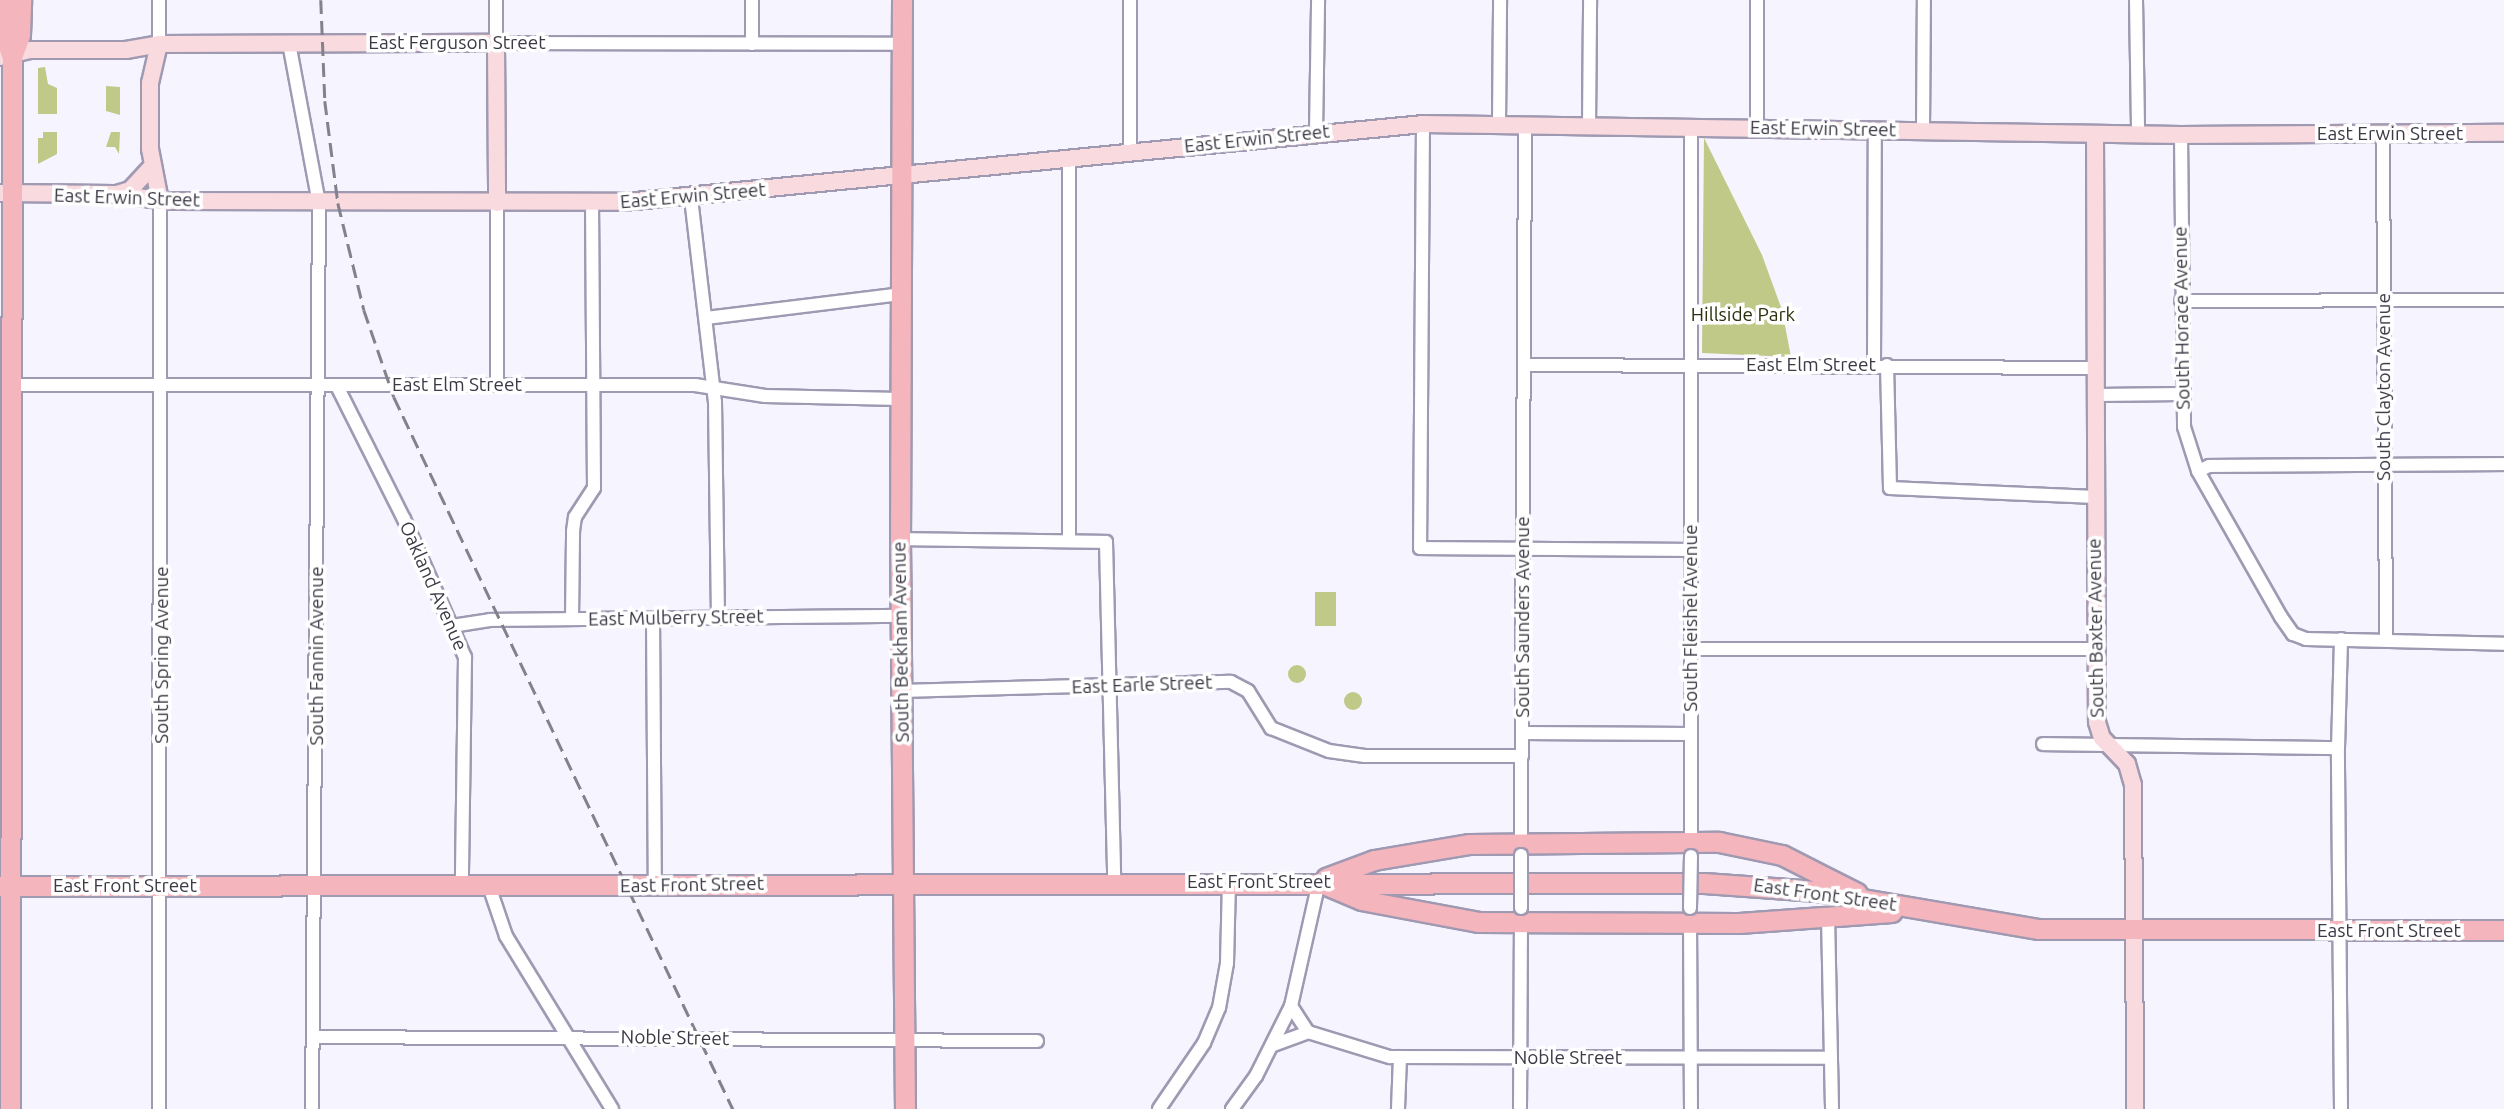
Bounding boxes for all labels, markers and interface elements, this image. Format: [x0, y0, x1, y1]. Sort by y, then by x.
street label: East Ferguson Street [368, 32, 546, 54]
street label: East Erwin Street [1750, 116, 1896, 142]
street label: East Erwin Street [1183, 120, 1331, 158]
street label: East Erwin Street [2317, 123, 2463, 145]
street label: East Erwin Street [619, 178, 767, 214]
street label: East Erwin Street [53, 184, 201, 212]
street label: South Horace Avenue [2169, 226, 2195, 410]
street label: South Clayton Avenue [2373, 293, 2395, 481]
park label: Hillside Park [1691, 304, 1795, 326]
street label: East Elm Street [1746, 354, 1876, 376]
street label: East Elm Street [392, 374, 522, 396]
street label: South Saunders Avenue [1512, 516, 1534, 718]
street label: Oakland Avenue [394, 518, 472, 654]
street label: South Fleishel Avenue [1680, 524, 1702, 712]
street label: South Baxter Avenue [2083, 538, 2109, 718]
street label: South Beckham Avenue [888, 541, 914, 743]
street label: South Spring Avenue [151, 566, 173, 744]
street label: South Fannin Avenue [306, 566, 328, 746]
street label: East Mulberry Street [588, 605, 764, 631]
street label: East Earle Street [1071, 671, 1213, 699]
street label: East Front Street [1187, 871, 1331, 893]
street label: East Front Street [620, 872, 764, 898]
street label: East Front Street [1752, 874, 1898, 916]
street label: East Front Street [53, 875, 197, 897]
street label: East Front Street [2317, 920, 2461, 942]
street label: Noble Street [620, 1026, 730, 1050]
street label: Noble Street [1514, 1047, 1622, 1069]

